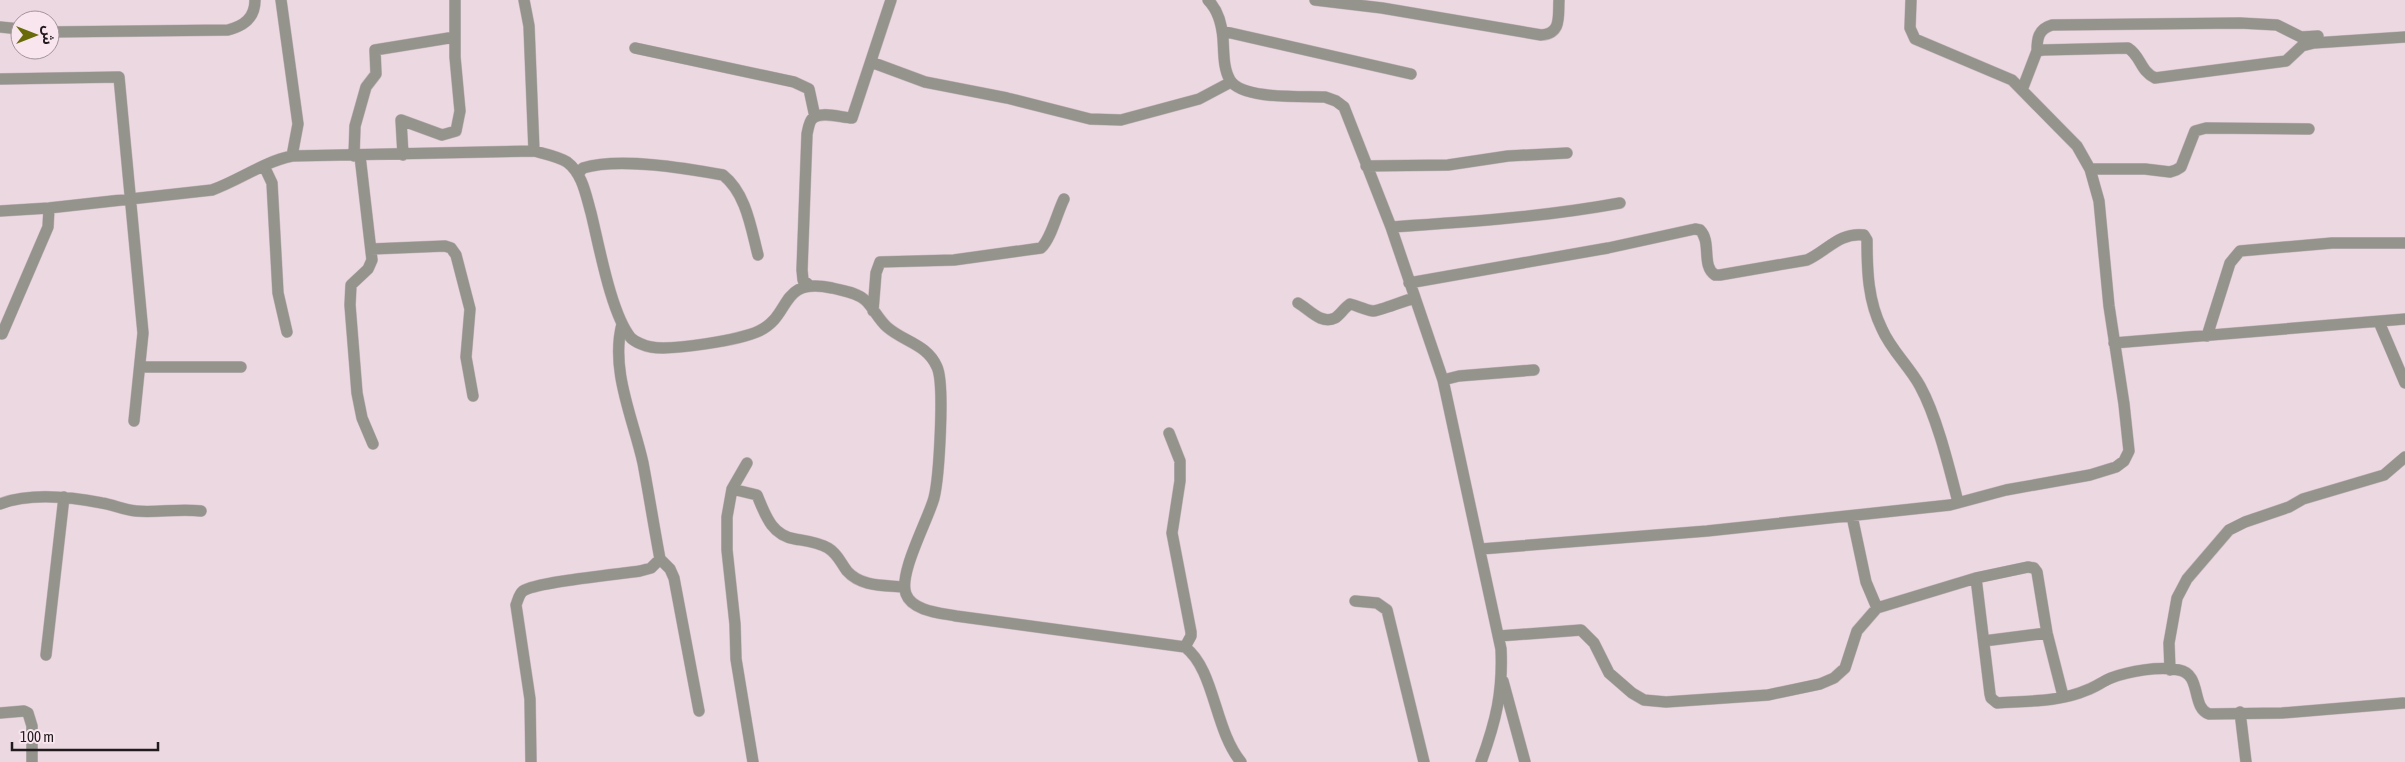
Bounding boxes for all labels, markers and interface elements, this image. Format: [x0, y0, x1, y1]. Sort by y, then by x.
north arrow [10, 10, 60, 60]
text: ش [40, 25, 56, 45]
scale bar [12, 720, 159, 752]
text: 100 m [20, 728, 54, 745]

